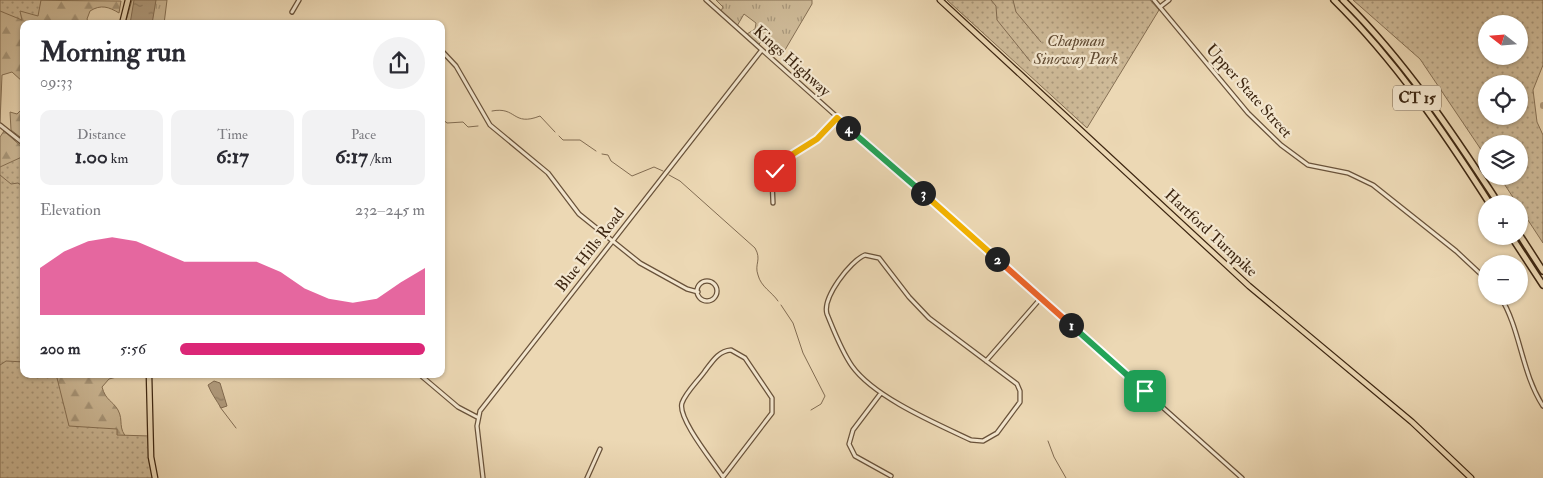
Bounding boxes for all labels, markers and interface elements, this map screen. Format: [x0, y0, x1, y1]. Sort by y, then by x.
north arrow [1478, 15, 1528, 65]
map controls [1478, 15, 1528, 305]
street label: Kings Highway [749, 21, 835, 102]
park label: Chapman Sinoway Park [1033, 31, 1119, 69]
text: Morning run [40, 35, 186, 70]
button: share [373, 37, 425, 89]
street label: Upper State Street [1201, 40, 1296, 143]
text: 09:33 [40, 72, 73, 92]
button: locate [1478, 75, 1528, 125]
road number: CT 15 [1393, 86, 1441, 110]
pin: 4 [836, 116, 860, 140]
text: 4 [845, 120, 852, 137]
text: Distance [77, 126, 126, 143]
text: Time [217, 126, 248, 143]
text: Pace [351, 126, 376, 143]
button: layers [1478, 135, 1528, 185]
text: 1.00 [75, 143, 108, 170]
text: 6:17 [216, 143, 249, 170]
text: 6:17 [335, 143, 368, 170]
text: km [108, 150, 128, 167]
text: /km [368, 150, 392, 167]
pin [754, 150, 796, 192]
icon: check [761, 157, 789, 185]
pin: 3 [910, 180, 936, 206]
text: 3 [921, 185, 926, 202]
street label: Hartford Turnpike [1160, 185, 1262, 282]
button: + [1478, 195, 1528, 245]
text: Elevation [40, 200, 101, 220]
text: 232–245 m [355, 200, 425, 220]
street label: Blue Hills Road [551, 204, 629, 296]
pin: 2 [984, 246, 1010, 272]
text: 2 [994, 251, 1001, 268]
button: − [1478, 255, 1528, 305]
pin: 1 [1058, 312, 1084, 338]
text: 1 [1069, 317, 1074, 334]
text: 200 m [40, 339, 80, 359]
text: 5:56 [120, 339, 146, 359]
pin [1124, 370, 1166, 412]
icon: arrive [1131, 377, 1159, 405]

